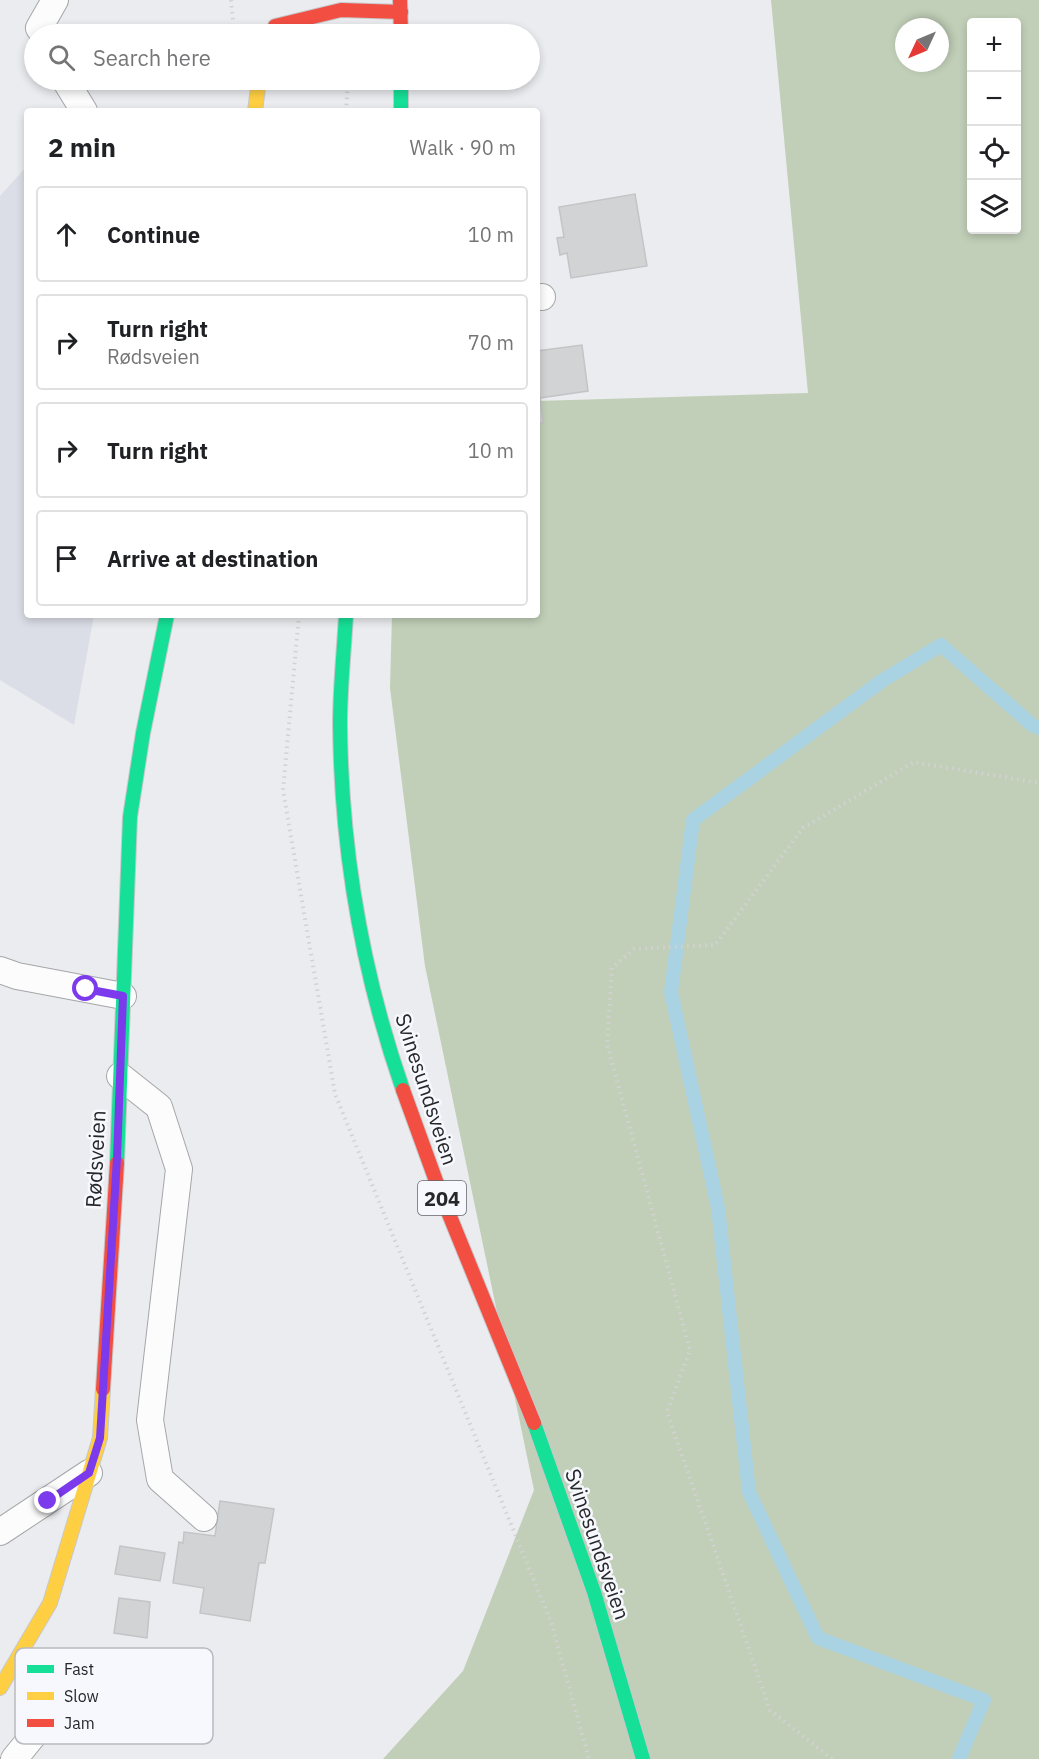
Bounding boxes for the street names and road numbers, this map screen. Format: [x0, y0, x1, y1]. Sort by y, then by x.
street label: Svinesundsveien [389, 1010, 465, 1168]
street label: Rødsveien [78, 1110, 112, 1208]
road number: 204 [418, 1181, 466, 1215]
street label: Svinesundsveien [559, 1465, 637, 1623]

